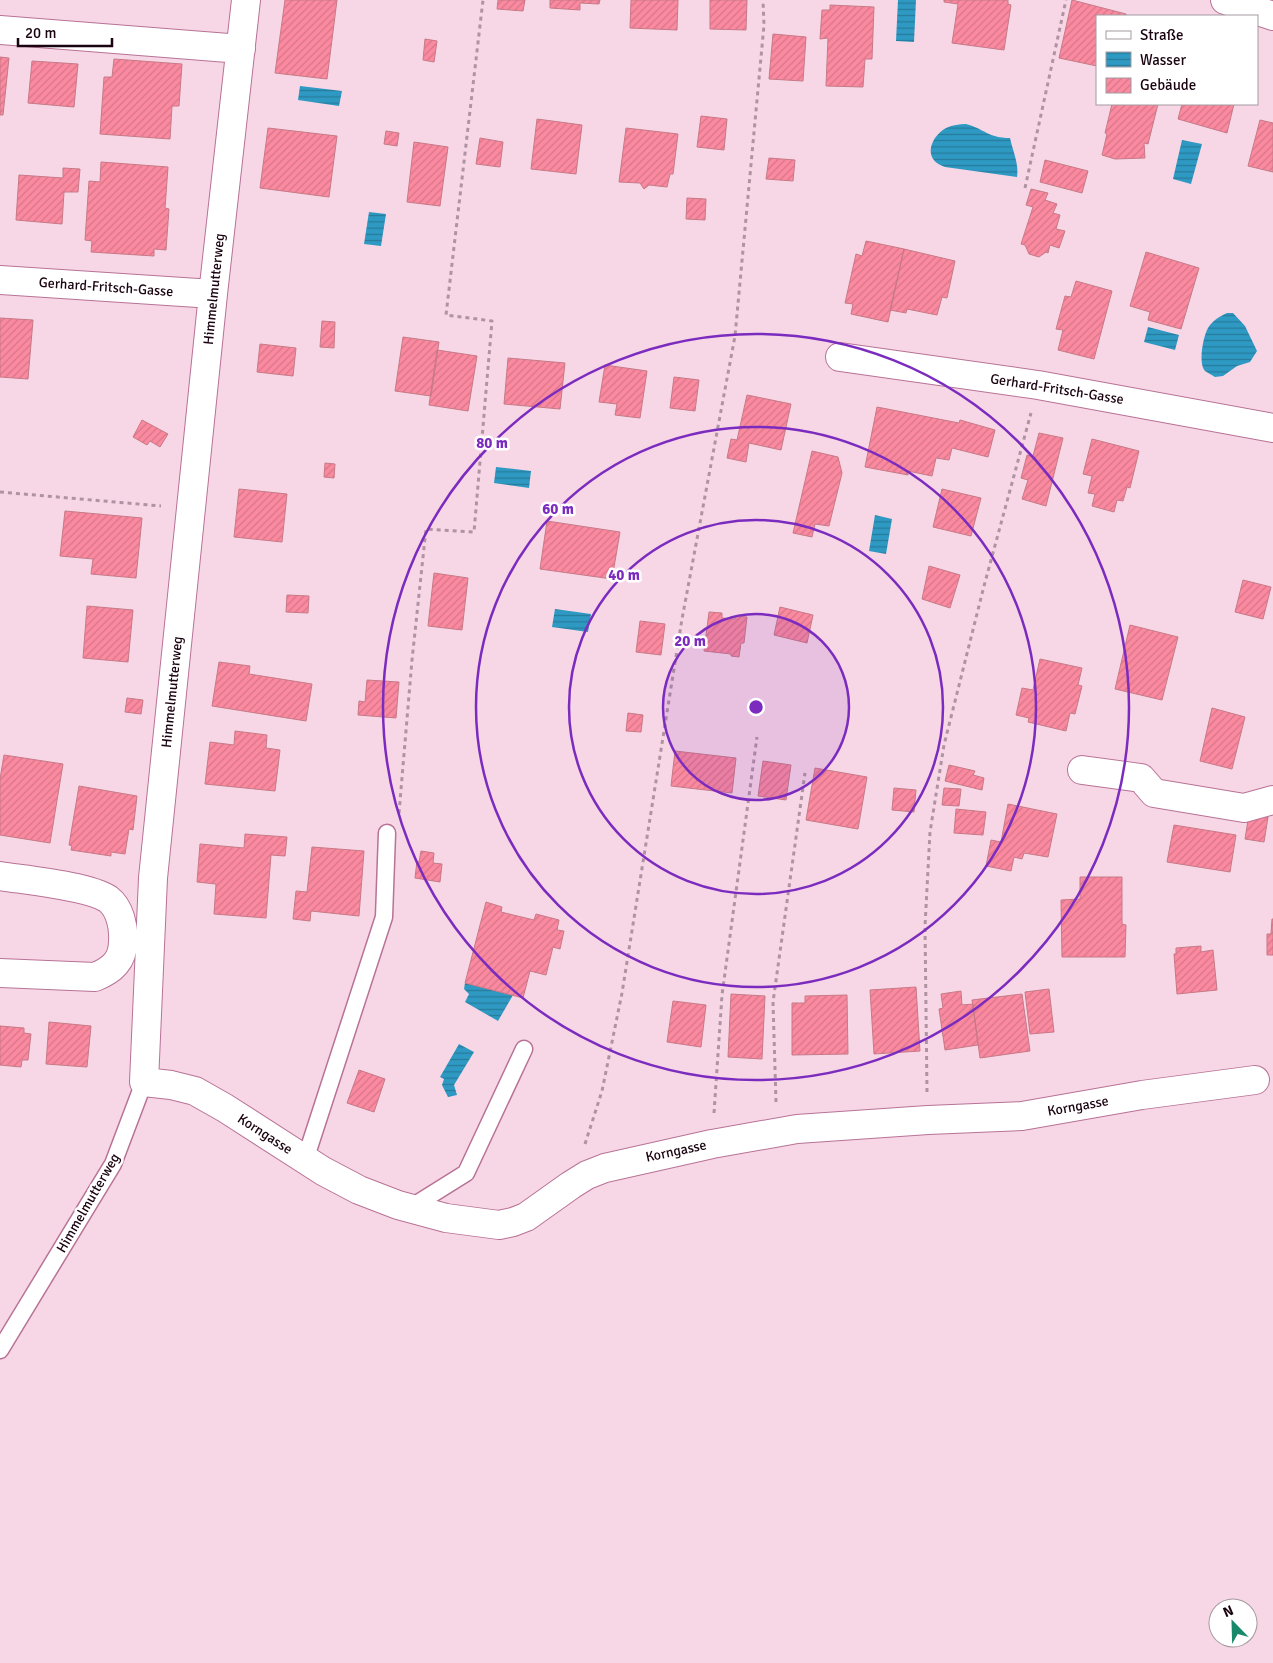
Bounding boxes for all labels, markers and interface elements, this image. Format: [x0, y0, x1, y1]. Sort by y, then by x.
scale bar [18, 15, 111, 47]
legend [1096, 15, 1258, 105]
text: 20 m [25, 24, 56, 42]
text: Straße [1140, 26, 1184, 44]
text: Wasser [1140, 51, 1186, 69]
text: Gebäude [1140, 76, 1196, 94]
street label: Himmelmutterweg [200, 232, 228, 346]
street label: Gerhard-Fritsch-Gasse [38, 274, 174, 300]
street label: Gerhard-Fritsch-Gasse [989, 370, 1125, 408]
text: 80 m [476, 434, 508, 452]
text: 60 m [542, 500, 574, 518]
text: 40 m [608, 566, 640, 584]
text: 20 m [674, 632, 706, 650]
street label: Himmelmutterweg [158, 635, 186, 749]
centre of rings [747, 698, 765, 716]
street label: Korngasse [1046, 1092, 1110, 1120]
street label: Korngasse [234, 1110, 296, 1158]
street label: Korngasse [644, 1136, 708, 1166]
street label: Himmelmutterweg [53, 1150, 123, 1256]
north arrow [1208, 1598, 1258, 1648]
text: N [1220, 1602, 1236, 1621]

